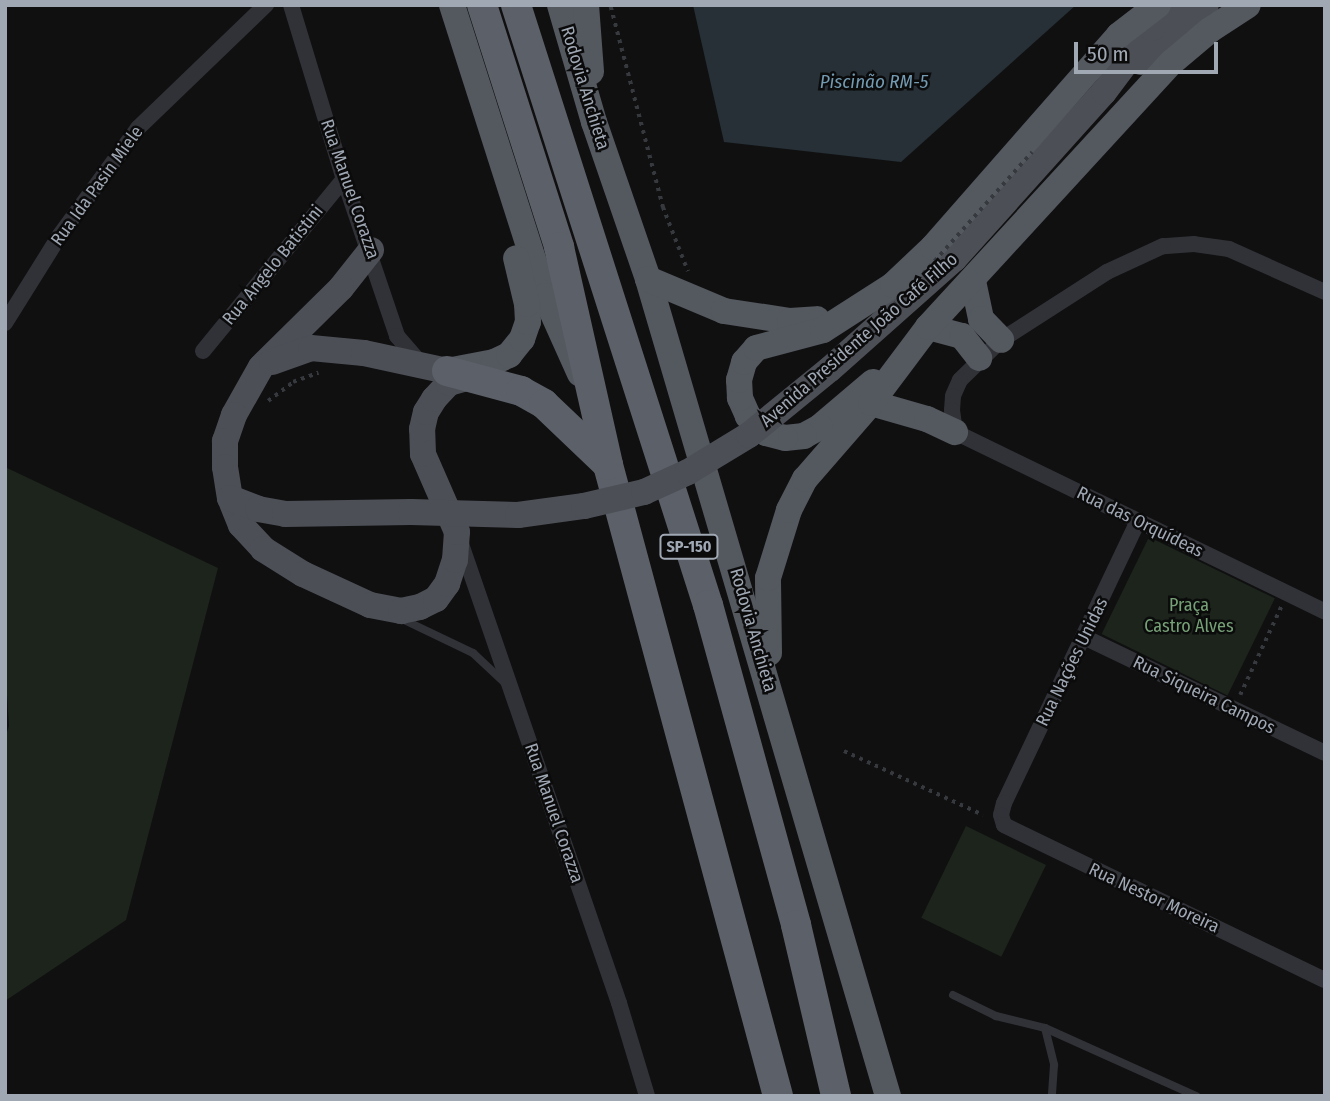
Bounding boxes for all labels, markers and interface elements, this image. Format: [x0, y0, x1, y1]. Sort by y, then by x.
street label: Rodovia Anchieta [556, 24, 614, 152]
scale bar [1078, 28, 1222, 72]
text: 50 m [1087, 41, 1129, 67]
water label: Piscinão RM-5 [820, 71, 928, 93]
street label: Rua Manuel Corazza [316, 116, 384, 262]
street label: Rua Ida Pasin Miele [46, 122, 148, 250]
street label: Rua Angelo Batistini [218, 201, 328, 329]
street label: Avenida Presidente João Café Filho [756, 248, 962, 432]
street label: Rua das Orquídeas [1073, 482, 1207, 562]
road number: SP-150 [659, 534, 719, 560]
street label: Rodovia Anchieta [725, 566, 781, 694]
street label: Rua Nações Unidas [1032, 594, 1112, 730]
park label: Praça Castro Alves [1144, 595, 1234, 638]
street label: Rua Siqueira Campos [1129, 651, 1279, 739]
street label: Rua Manuel Corazza [520, 740, 588, 886]
street label: Rua Nestor Moreira [1085, 858, 1223, 938]

